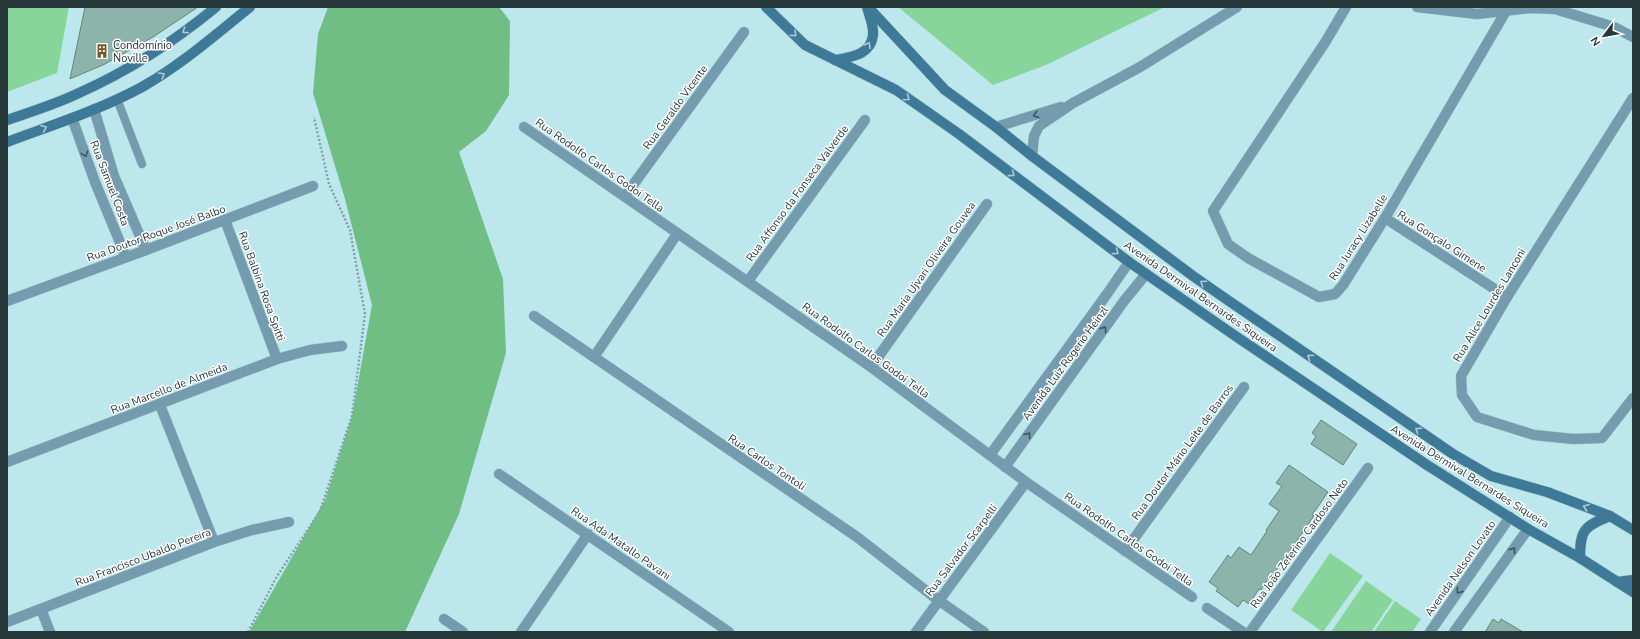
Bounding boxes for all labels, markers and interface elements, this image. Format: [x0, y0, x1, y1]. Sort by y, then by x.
north arrow [1584, 16, 1624, 56]
one-way arrow [183, 26, 190, 33]
one-way arrow [789, 30, 797, 37]
text: N [1587, 34, 1604, 49]
place label: Condomínio Noville [113, 38, 172, 66]
one-way arrow [864, 42, 871, 49]
building icon: Condomínio Noville [94, 43, 110, 59]
street label: Rua Geraldo Vicente [640, 62, 711, 153]
one-way arrow [158, 73, 165, 80]
one-way arrow [903, 93, 910, 101]
one-way arrow [1032, 110, 1039, 119]
street label: Rua Rodolfo Carlos Godoi Tella [532, 115, 667, 216]
street label: Rua Affonso da Fonseca Valverde [743, 122, 852, 265]
one-way arrow [40, 125, 47, 133]
street label: Rua Samuel Costa [86, 138, 133, 228]
one-way arrow [80, 151, 89, 158]
one-way arrow [1008, 169, 1015, 176]
street label: Rua Juracy Lizabelle [1326, 191, 1391, 283]
street label: Rua Maria Ujvari Oliveira Gouvea [874, 198, 979, 340]
street label: Rua Doutor Roque José Balbo [85, 201, 228, 266]
street label: Rua Gonçalo Gimene [1394, 207, 1489, 276]
street label: Rua Balbina Rosa Spitti [235, 229, 288, 343]
street label: Avenida Dermival Bernardes Siqueira [1121, 237, 1281, 355]
street label: Rua Alice Lourdes Lanconi [1449, 246, 1529, 365]
one-way arrow [1112, 247, 1119, 254]
one-way arrow [1200, 280, 1207, 288]
street label: Rua Rodolfo Carlos Godoi Tella [799, 299, 933, 402]
street label: Avenida Luiz Rogerio Heinzl [1019, 302, 1112, 424]
one-way arrow [1099, 327, 1106, 334]
one-way arrow [1308, 355, 1315, 362]
street label: Rua Marcello de Almeida [109, 359, 230, 418]
street label: Rua Doutor Mário Leite de Barros [1128, 381, 1237, 523]
street label: Avenida Dermival Bernardes Siqueira [1388, 421, 1552, 532]
one-way arrow [1415, 427, 1422, 435]
street label: Rua Carlos Tontoli [725, 431, 808, 494]
one-way arrow [1023, 432, 1031, 439]
street label: Rua João Zeferino Cardoso Neto [1247, 475, 1352, 611]
street label: Rua Rodolfo Carlos Godoi Tella [1061, 489, 1196, 590]
street label: Rua Salvador Scarpelli [922, 501, 1001, 599]
street label: Rua Ada Matallo Pavani [568, 503, 673, 583]
one-way arrow [1582, 503, 1589, 511]
street label: Avenida Nelson Lovato [1422, 517, 1499, 619]
street label: Rua Francisco Ubaldo Pereira [73, 525, 213, 590]
one-way arrow [1508, 548, 1515, 555]
one-way arrow [1456, 587, 1464, 594]

